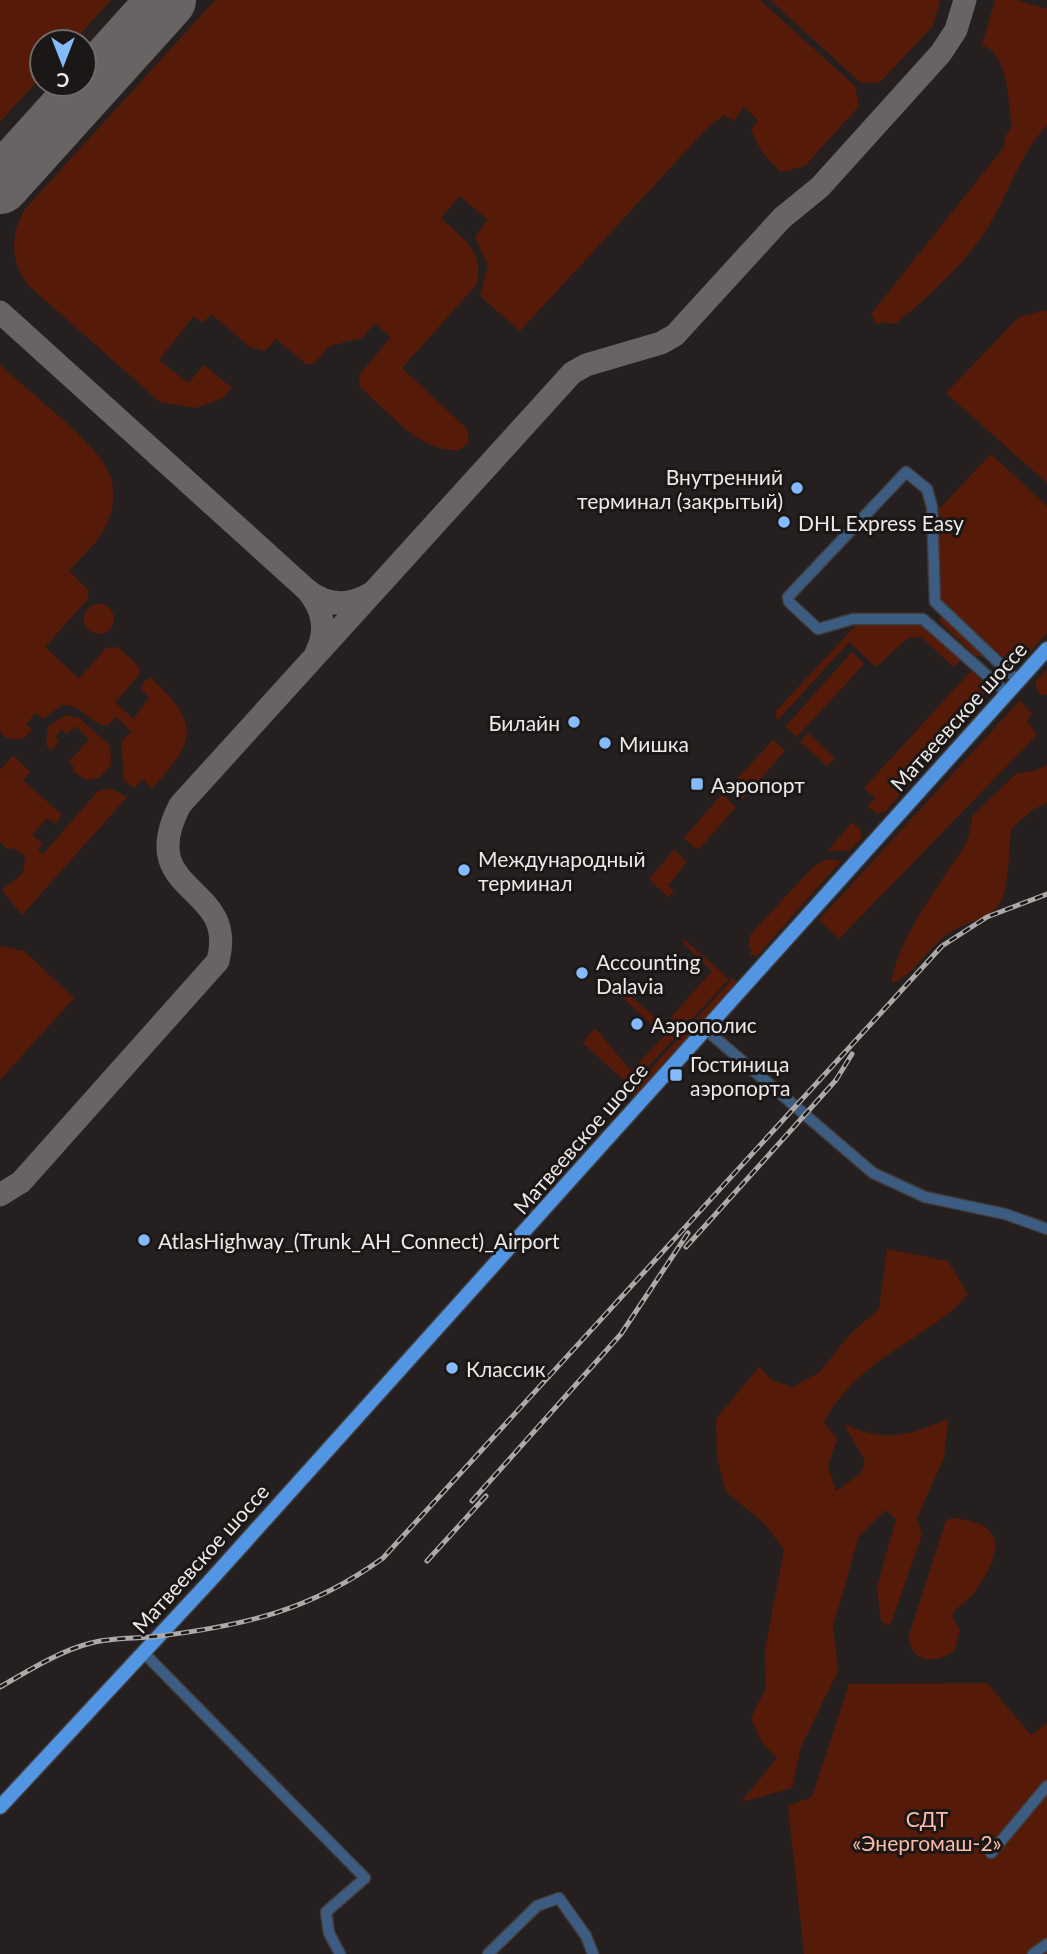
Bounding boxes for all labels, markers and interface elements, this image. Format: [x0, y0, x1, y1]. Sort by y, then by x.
north arrow [28, 28, 98, 98]
text: С [56, 69, 69, 92]
place label: Внутренний терминал (закрытый) [577, 464, 783, 513]
marker: Внутренний терминал (закрытый) [789, 480, 805, 496]
place label: DHL Express Easy [798, 510, 964, 535]
marker: DHL Express Easy [776, 514, 792, 530]
street label: Матвеевское шоссе [885, 636, 1031, 796]
place label: Билайн [488, 710, 560, 735]
marker: Билайн [566, 714, 582, 730]
place label: Мишка [619, 731, 689, 756]
marker: Мишка [597, 735, 613, 751]
place label: Аэропорт [711, 772, 805, 797]
marker: Аэропорт [689, 776, 705, 792]
place label: Международный терминал [478, 846, 646, 895]
marker: Международный терминал [456, 862, 472, 878]
place label: Accounting Dalavia [596, 949, 700, 998]
marker: Accounting Dalavia [574, 965, 590, 981]
place label: Аэрополис [651, 1012, 757, 1037]
marker: Аэрополис [629, 1016, 645, 1032]
place label: Гостиница аэропорта [690, 1051, 790, 1100]
street label: Матвеевское шоссе [508, 1057, 652, 1219]
marker: Гостиница аэропорта [668, 1067, 684, 1083]
place label: AtlasHighway_(Trunk_AH_Connect)_Airport [158, 1228, 560, 1253]
marker: AtlasHighway_(Trunk_AH_Connect)_Airport [136, 1232, 152, 1248]
place label: Классик [466, 1356, 546, 1381]
marker: Классик [444, 1360, 460, 1376]
street label: Матвеевское шоссе [127, 1478, 273, 1638]
park label: СДТ «Энергомаш-2» [852, 1806, 1002, 1855]

